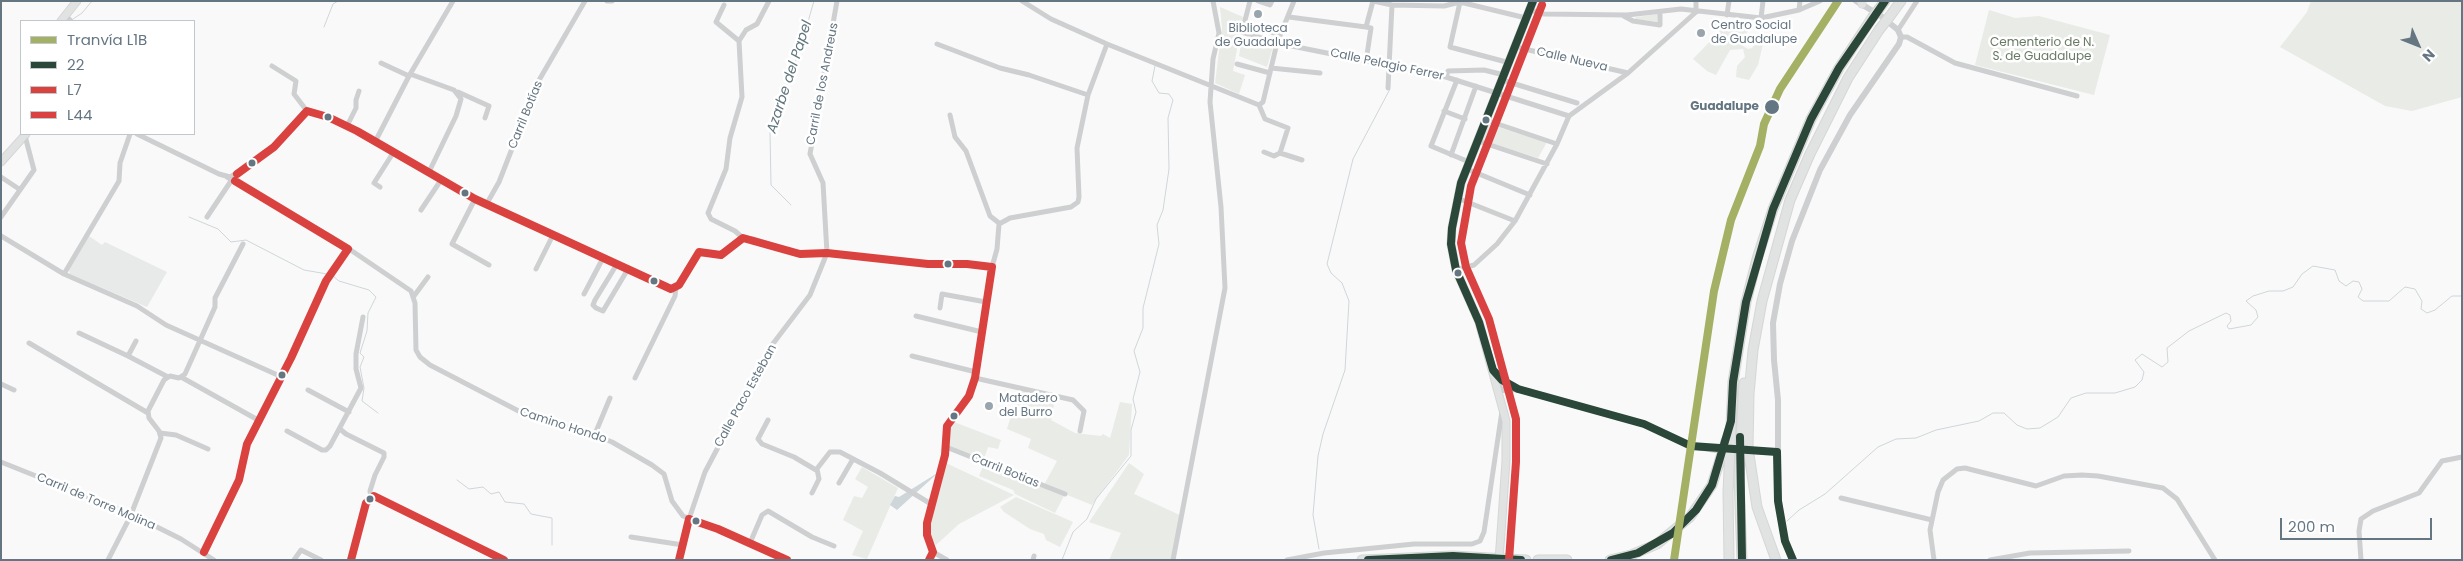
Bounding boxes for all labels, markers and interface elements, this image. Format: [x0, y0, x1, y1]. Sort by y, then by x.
marker: Biblioteca de Guadalupe [1252, 8, 1264, 20]
water label: Azarbe del Papel [764, 18, 816, 136]
place label: Centro Social de Guadalupe [1711, 19, 1797, 47]
legend [20, 20, 195, 135]
north arrow [2393, 20, 2443, 70]
street label: Carril de los Andreus [804, 22, 842, 146]
place label: Biblioteca de Guadalupe [1215, 22, 1301, 50]
marker: Centro Social de Guadalupe [1695, 27, 1707, 39]
text: Tranvía L1B [67, 29, 147, 50]
park label: Cementerio de N. S. de Guadalupe [1990, 36, 2094, 64]
street label: Calle Nueva [1535, 45, 1609, 75]
text: N [2418, 45, 2440, 66]
street label: Calle Pelagio Ferrer [1329, 46, 1445, 84]
text: 22 [67, 54, 84, 75]
text: L7 [67, 79, 82, 100]
street label: Carril Botías [506, 79, 546, 151]
marker: Guadalupe [1763, 98, 1781, 116]
place label: Guadalupe [1690, 100, 1759, 114]
text: L44 [67, 104, 92, 125]
unlabelled marker [323, 112, 333, 122]
unlabelled marker [1481, 115, 1491, 125]
unlabelled marker [247, 158, 257, 168]
unlabelled marker [460, 188, 470, 198]
unlabelled marker [943, 259, 953, 269]
unlabelled marker [1453, 268, 1463, 278]
unlabelled marker [649, 276, 659, 286]
street label: Calle Paco Esteban [712, 342, 780, 450]
unlabelled marker [277, 370, 287, 380]
place label: Matadero del Burro [999, 392, 1058, 420]
marker: Matadero del Burro [983, 400, 995, 412]
street label: Camino Hondo [518, 405, 608, 447]
unlabelled marker [949, 411, 959, 421]
street label: Carril Botias [969, 451, 1041, 491]
street label: Carril de Torre Molina [34, 470, 158, 534]
unlabelled marker [365, 494, 375, 504]
scale bar [2283, 508, 2436, 540]
unlabelled marker [691, 516, 701, 526]
text: 200 m [2288, 516, 2335, 537]

